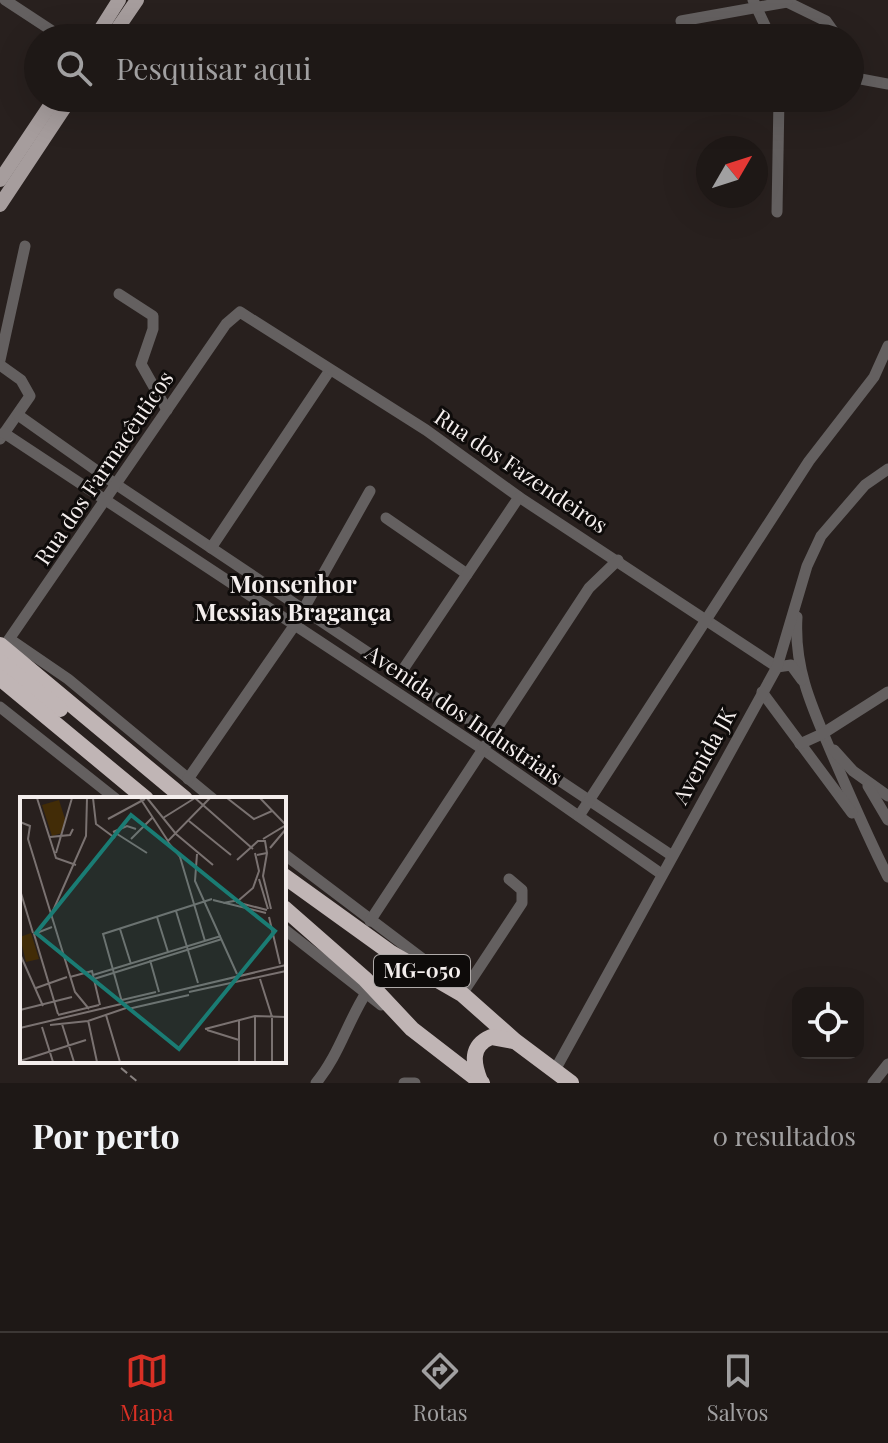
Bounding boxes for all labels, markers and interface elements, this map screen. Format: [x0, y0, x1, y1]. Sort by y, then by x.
search box [24, 24, 864, 112]
icon: search [52, 46, 96, 90]
text: Pesquisar aqui [116, 48, 312, 88]
north arrow [696, 136, 768, 208]
street label: Rua dos Farmacêuticos [27, 364, 179, 570]
street label: Rua dos Fazendeiros [429, 401, 614, 539]
district label: Monsenhor Messias Bragança [195, 567, 392, 627]
street label: Avenida dos Industriais [359, 636, 569, 791]
street label: Avenida JK [664, 702, 742, 810]
inset map [20, 797, 286, 1063]
road number: MG-050 [374, 955, 470, 987]
map controls [792, 987, 864, 1059]
button: locate [792, 987, 864, 1059]
text: Por perto [32, 1112, 180, 1158]
text: 0 resultados [712, 1118, 856, 1153]
tab: Mapa [120, 1349, 173, 1427]
tab: Rotas [413, 1349, 468, 1427]
tab: Salvos [707, 1349, 768, 1427]

